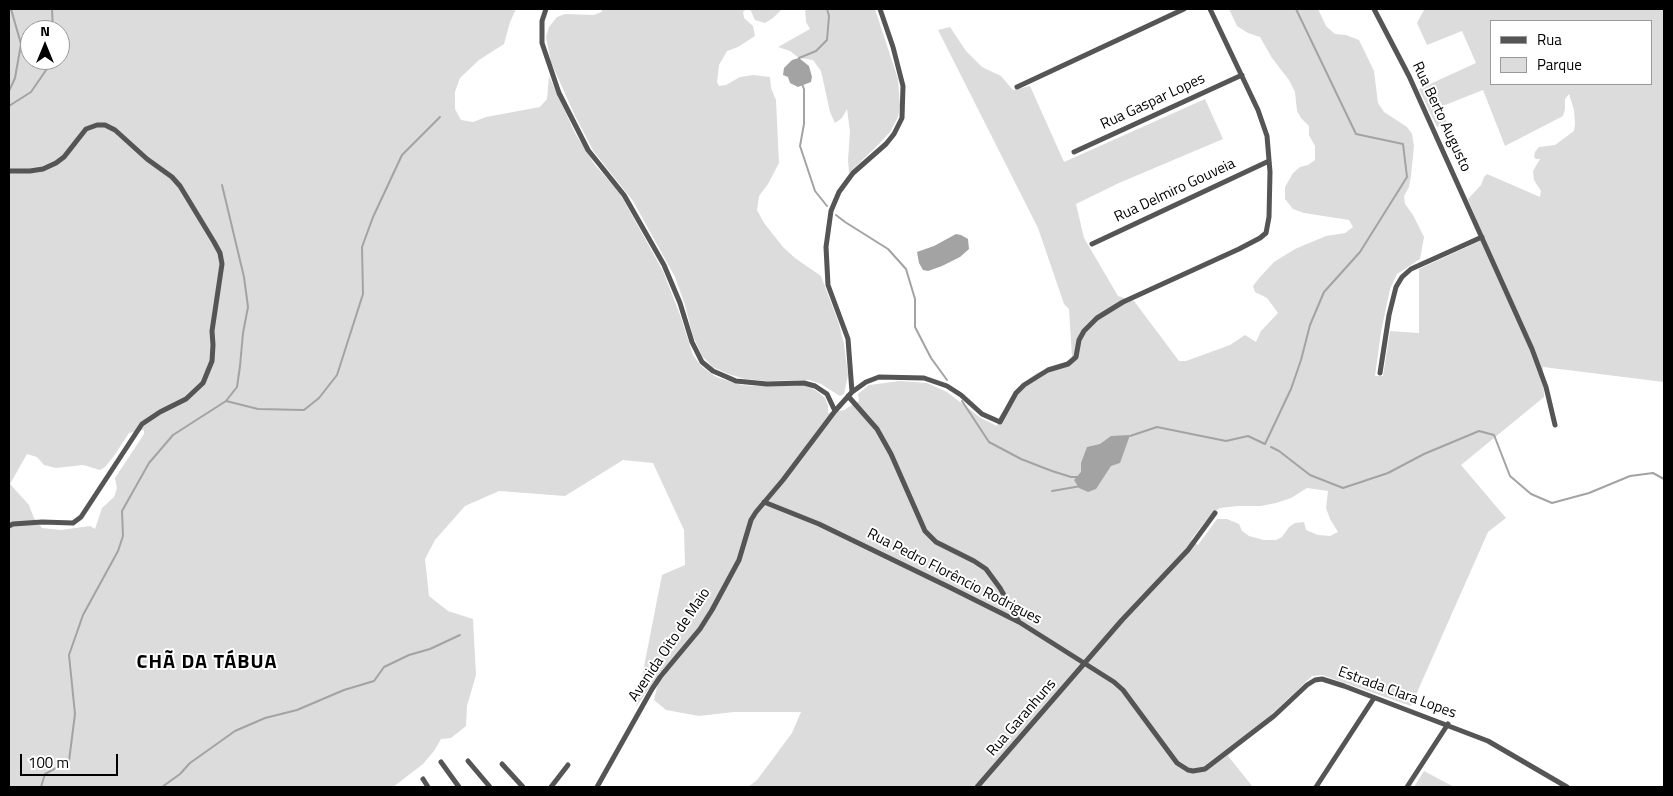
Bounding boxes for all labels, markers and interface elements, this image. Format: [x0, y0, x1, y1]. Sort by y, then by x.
north arrow [20, 20, 70, 70]
text: N [40, 20, 50, 41]
legend [1490, 20, 1653, 85]
text: Rua [1537, 28, 1562, 51]
text: Parque [1537, 53, 1582, 76]
street label: Rua Berto Augusto [1408, 59, 1474, 175]
street label: Rua Gaspar Lopes [1098, 70, 1208, 134]
street label: Rua Delmiro Gouveia [1112, 155, 1238, 227]
street label: Rua Pedro Florêncio Rodrigues [864, 525, 1044, 629]
street label: Avenida Oito de Maio [625, 585, 715, 705]
district label: CHÃ DA TÁBUA [135, 651, 279, 675]
street label: Estrada Clara Lopes [1335, 663, 1459, 723]
street label: Rua Garanhuns [984, 676, 1060, 760]
scale bar [22, 744, 120, 776]
text: 100 m [28, 751, 69, 774]

